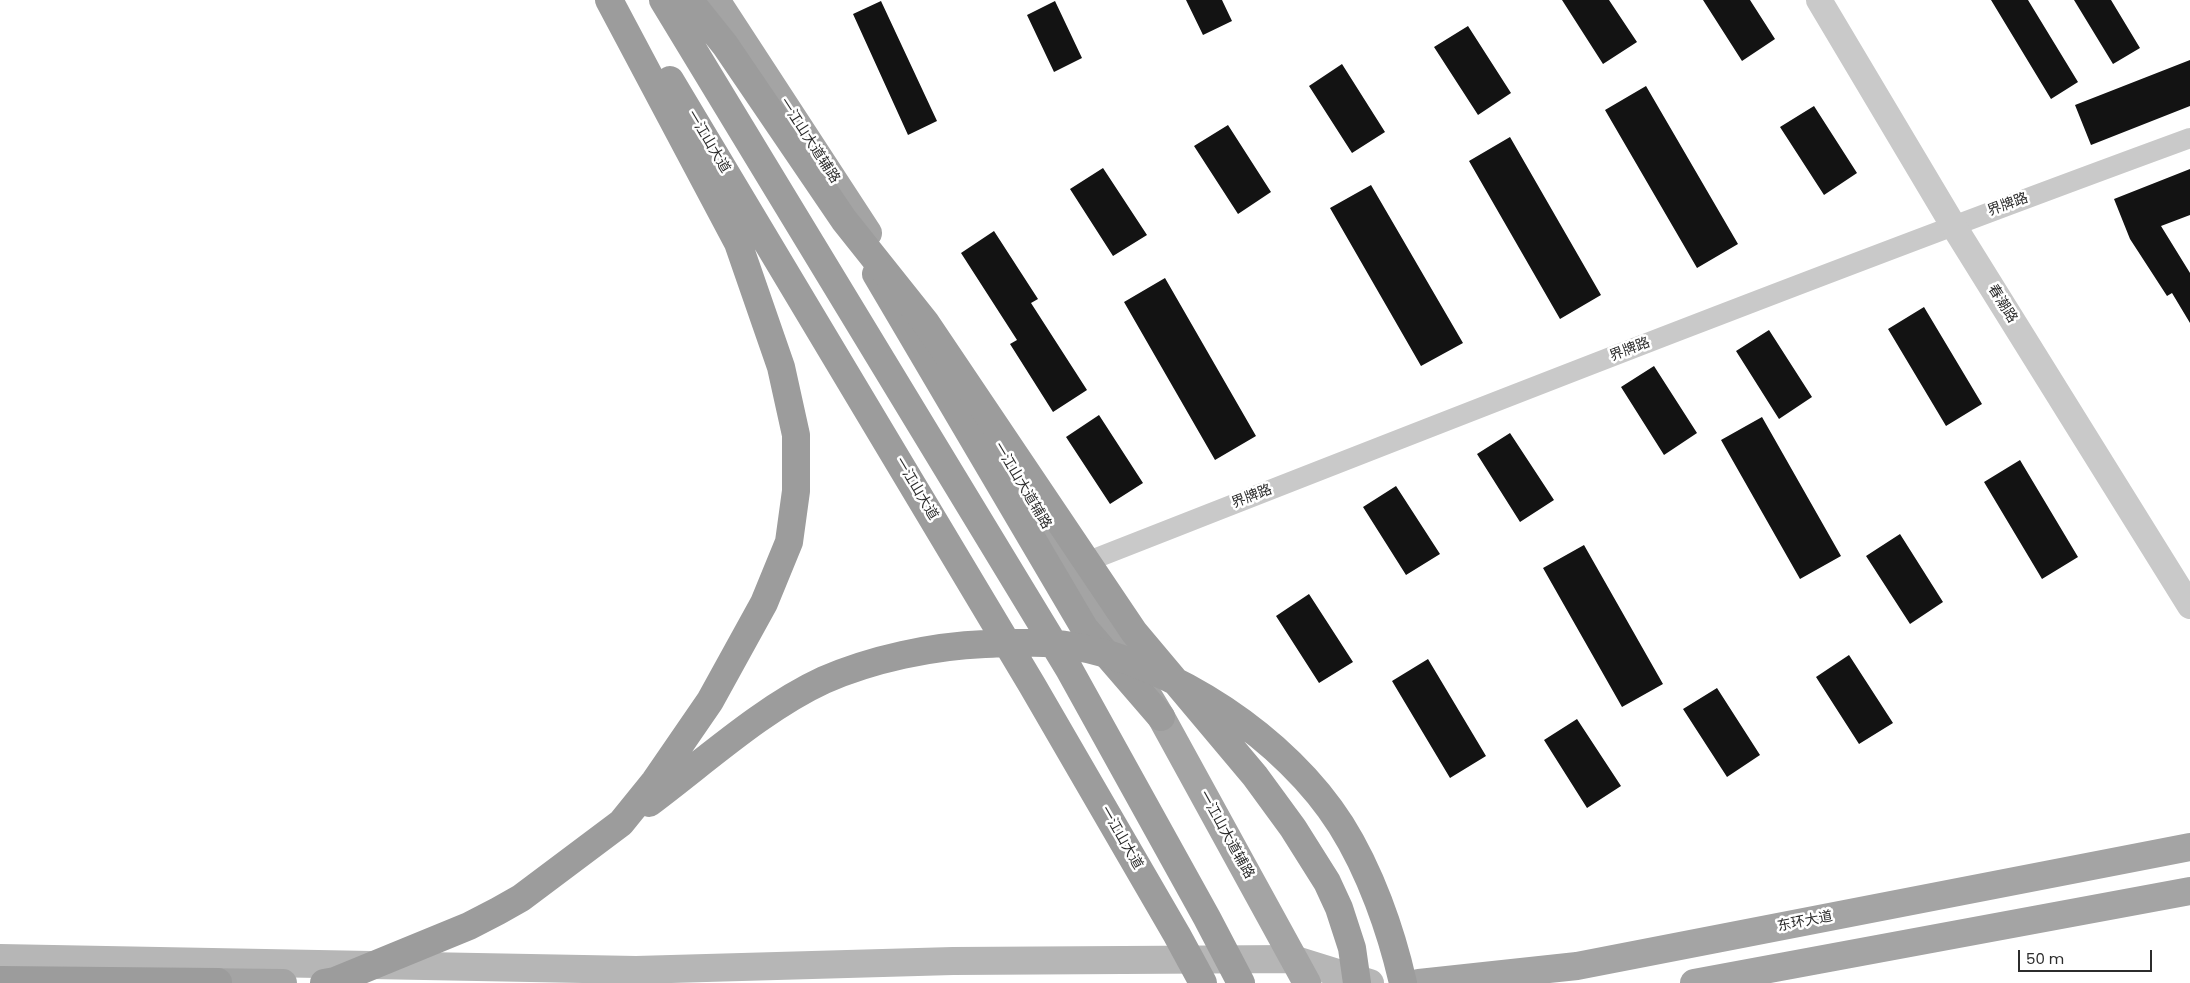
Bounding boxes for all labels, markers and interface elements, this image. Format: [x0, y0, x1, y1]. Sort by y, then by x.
street label: 一江山大道辅路 [775, 95, 843, 187]
street label: 一江山大道 [683, 108, 733, 176]
street label: 界牌路 [1985, 190, 2031, 220]
street label: 春潮路 [1984, 282, 2020, 326]
street label: 界牌路 [1607, 335, 1653, 365]
street label: 一江山大道辅路 [990, 440, 1054, 532]
street label: 一江山大道 [891, 455, 941, 523]
street label: 界牌路 [1229, 482, 1275, 512]
street label: 一江山大道辅路 [1195, 788, 1257, 882]
street label: 一江山大道 [1096, 803, 1146, 873]
street label: 东环大道 [1776, 908, 1834, 936]
scale bar [2020, 940, 2154, 972]
text: 50 m [2026, 948, 2064, 969]

